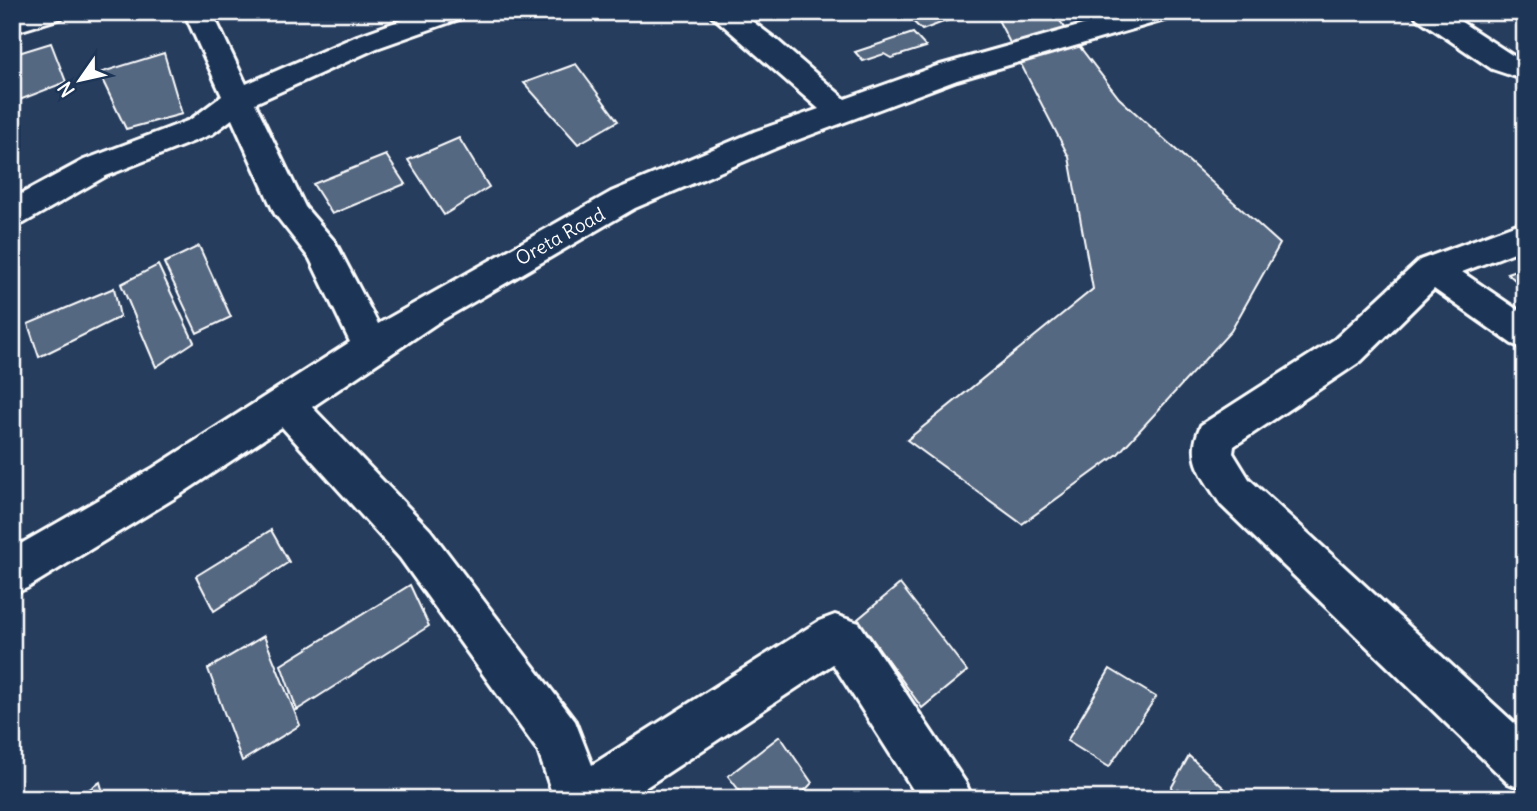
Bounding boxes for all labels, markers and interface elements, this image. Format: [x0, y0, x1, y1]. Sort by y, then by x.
north arrow [46, 46, 116, 116]
text: N [52, 77, 80, 102]
street label: Oreta Road [511, 202, 609, 270]

